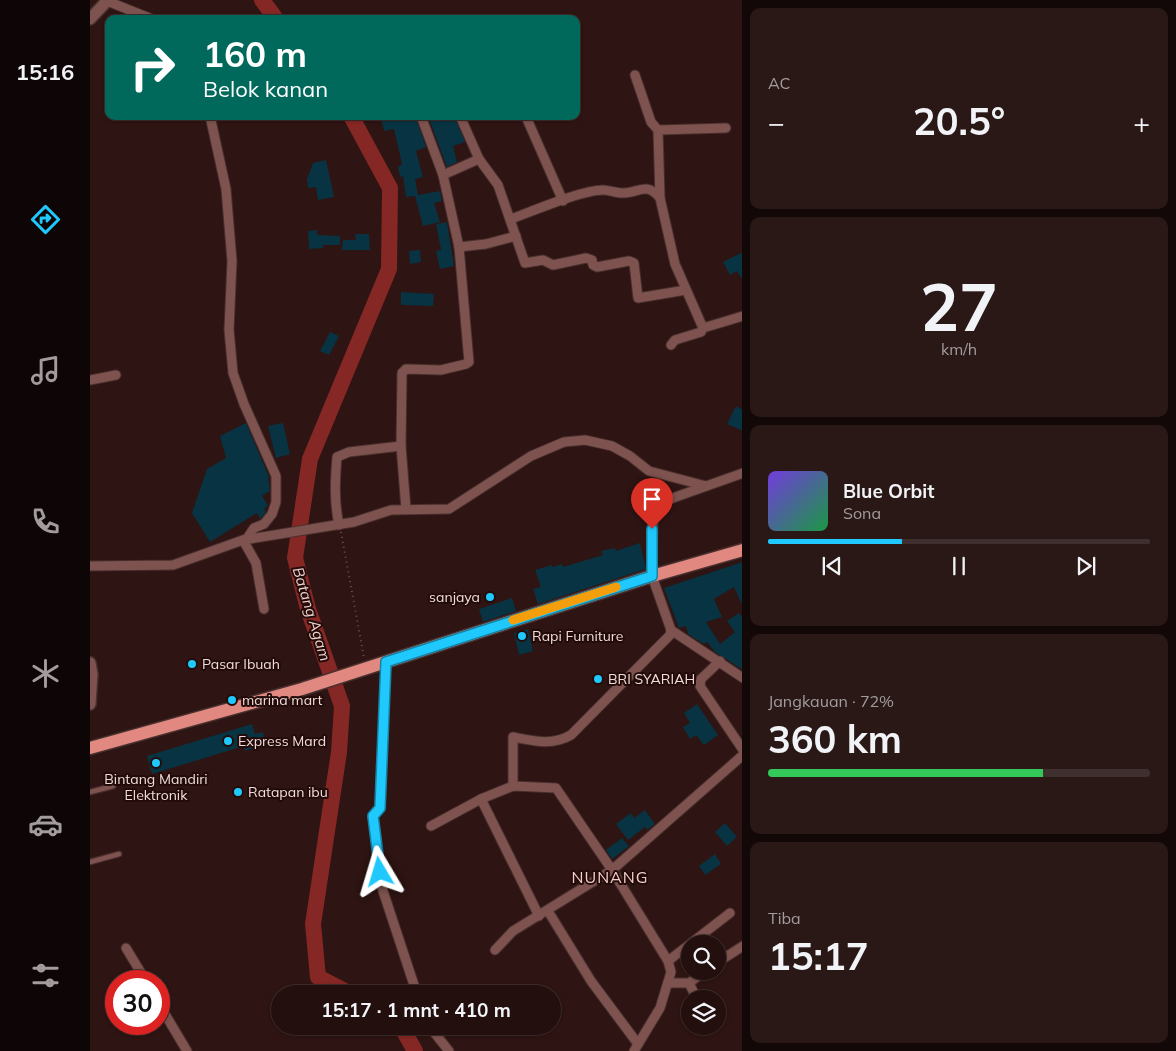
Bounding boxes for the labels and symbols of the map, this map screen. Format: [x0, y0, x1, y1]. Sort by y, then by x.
pin [631, 478, 673, 529]
water label: Batang Agam [289, 565, 335, 663]
place label: sanjaya [429, 588, 480, 606]
marker: sanjaya [484, 591, 496, 603]
place label: Rapi Furniture [532, 627, 623, 645]
marker: Rapi Furniture [516, 630, 528, 642]
place label: Pasar Ibuah [202, 655, 280, 673]
marker: Pasar Ibuah [186, 658, 198, 670]
place label: BRI SYARIAH [608, 670, 695, 688]
marker: BRI SYARIAH [592, 673, 604, 685]
place label: marina mart [242, 691, 323, 709]
marker: marina mart [226, 694, 238, 706]
place label: Express Mard [238, 732, 326, 750]
marker: Express Mard [222, 735, 234, 747]
marker: Bintang Mandiri Elektronik [150, 757, 162, 769]
place label: Bintang Mandiri Elektronik [104, 770, 208, 804]
place label: Ratapan ibu [248, 783, 328, 801]
marker: Ratapan ibu [232, 786, 244, 798]
position arrow [353, 845, 405, 897]
district label: NUNANG [572, 867, 649, 887]
speed limit sign: 30 [105, 970, 170, 1035]

